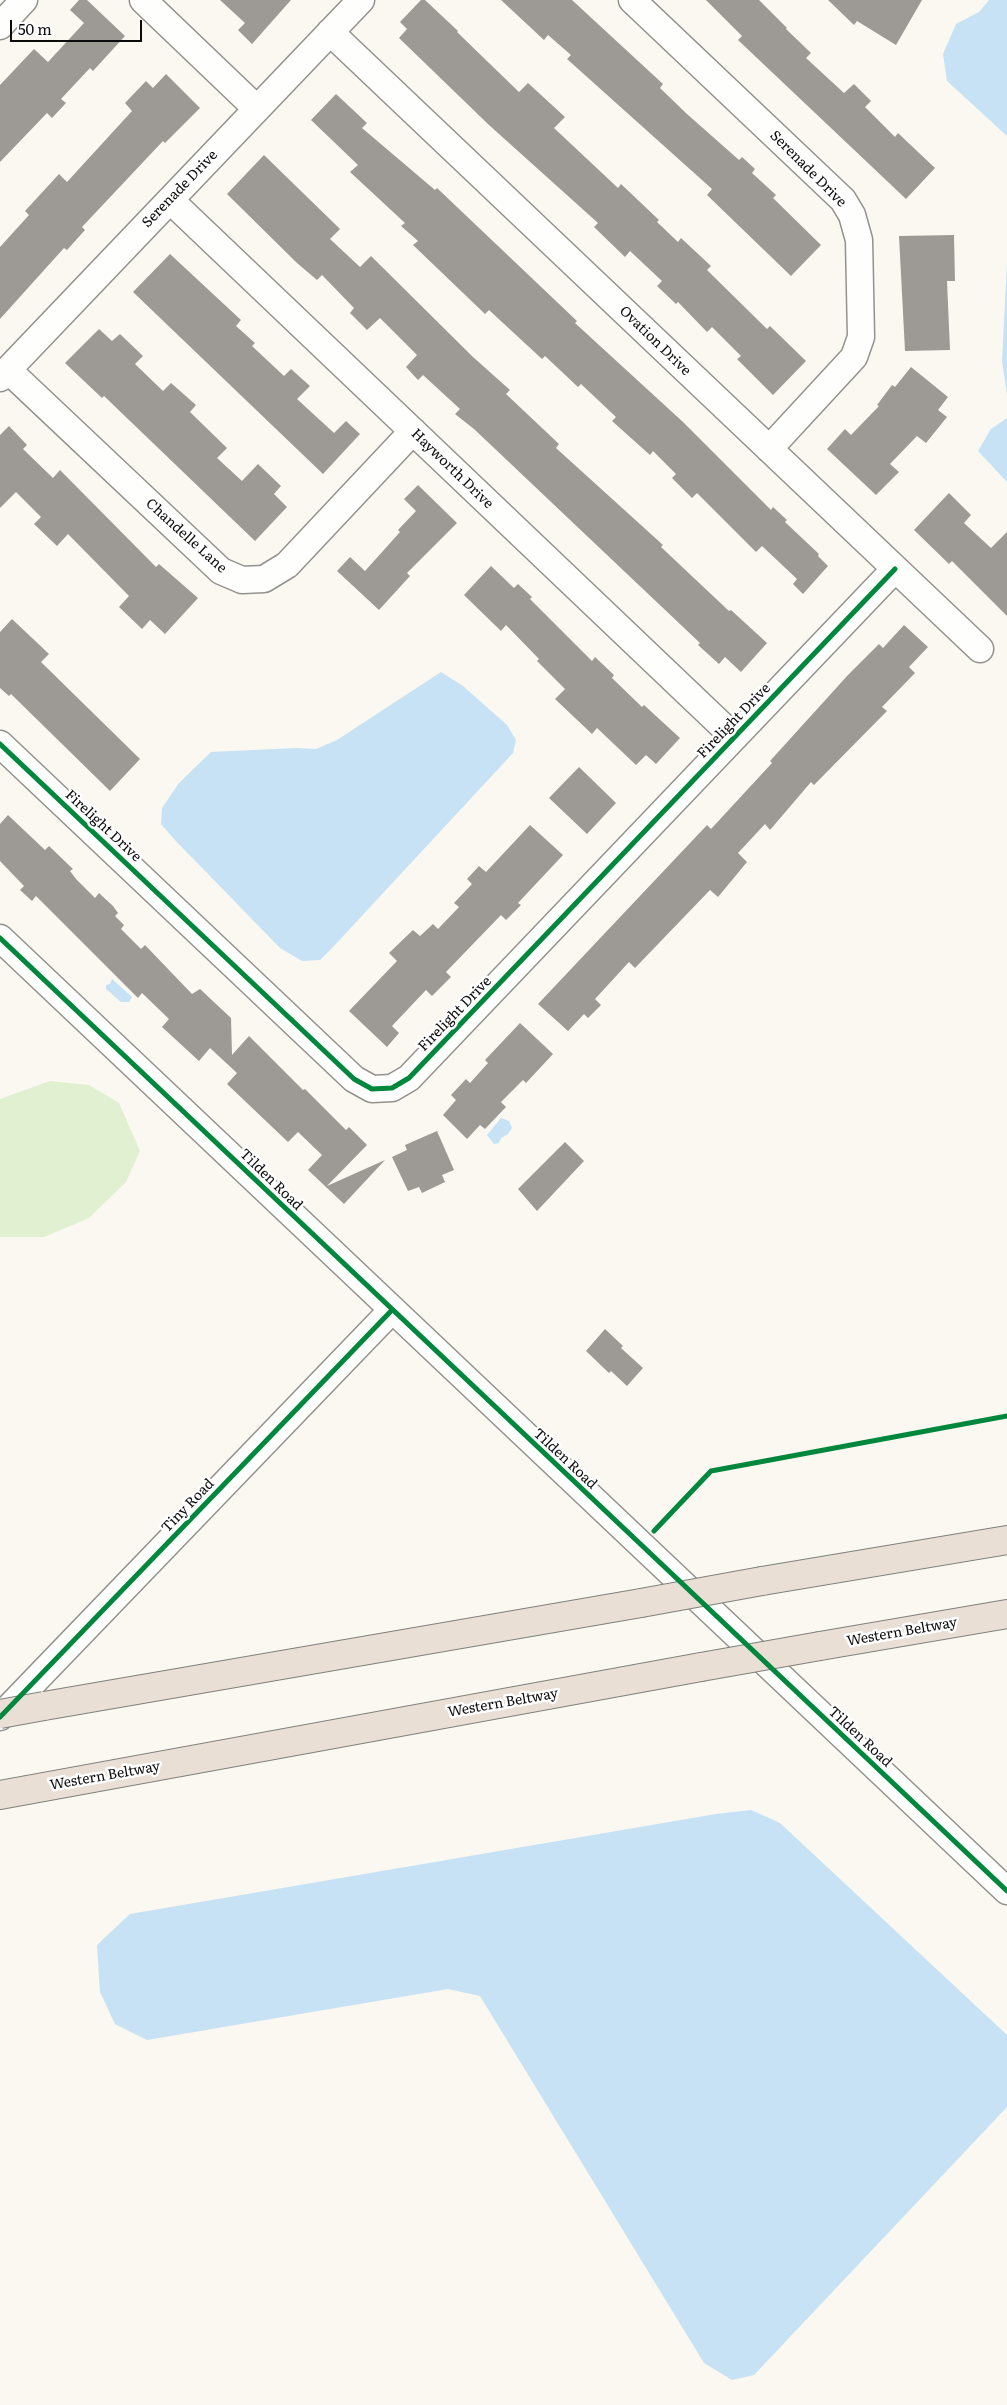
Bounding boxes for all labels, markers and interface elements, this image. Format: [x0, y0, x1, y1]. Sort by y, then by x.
scale bar [12, 10, 145, 42]
text: 50 m [18, 17, 52, 40]
street label: Serenade Drive [766, 127, 850, 211]
street label: Serenade Drive [139, 147, 221, 231]
street label: Ovation Drive [616, 303, 694, 379]
street label: Hayworth Drive [407, 426, 497, 512]
street label: Chandelle Lane [142, 495, 230, 577]
street label: Firelight Drive [694, 680, 774, 762]
street label: Firelight Drive [61, 786, 145, 866]
street label: Firelight Drive [415, 973, 495, 1055]
street label: Tilden Road [236, 1146, 306, 1214]
street label: Tilden Road [530, 1425, 600, 1493]
street label: Tiny Road [158, 1476, 218, 1536]
street label: Western Beltway [846, 1614, 958, 1650]
street label: Western Beltway [447, 1685, 559, 1721]
street label: Tilden Road [825, 1703, 895, 1771]
street label: Western Beltway [49, 1758, 161, 1794]

